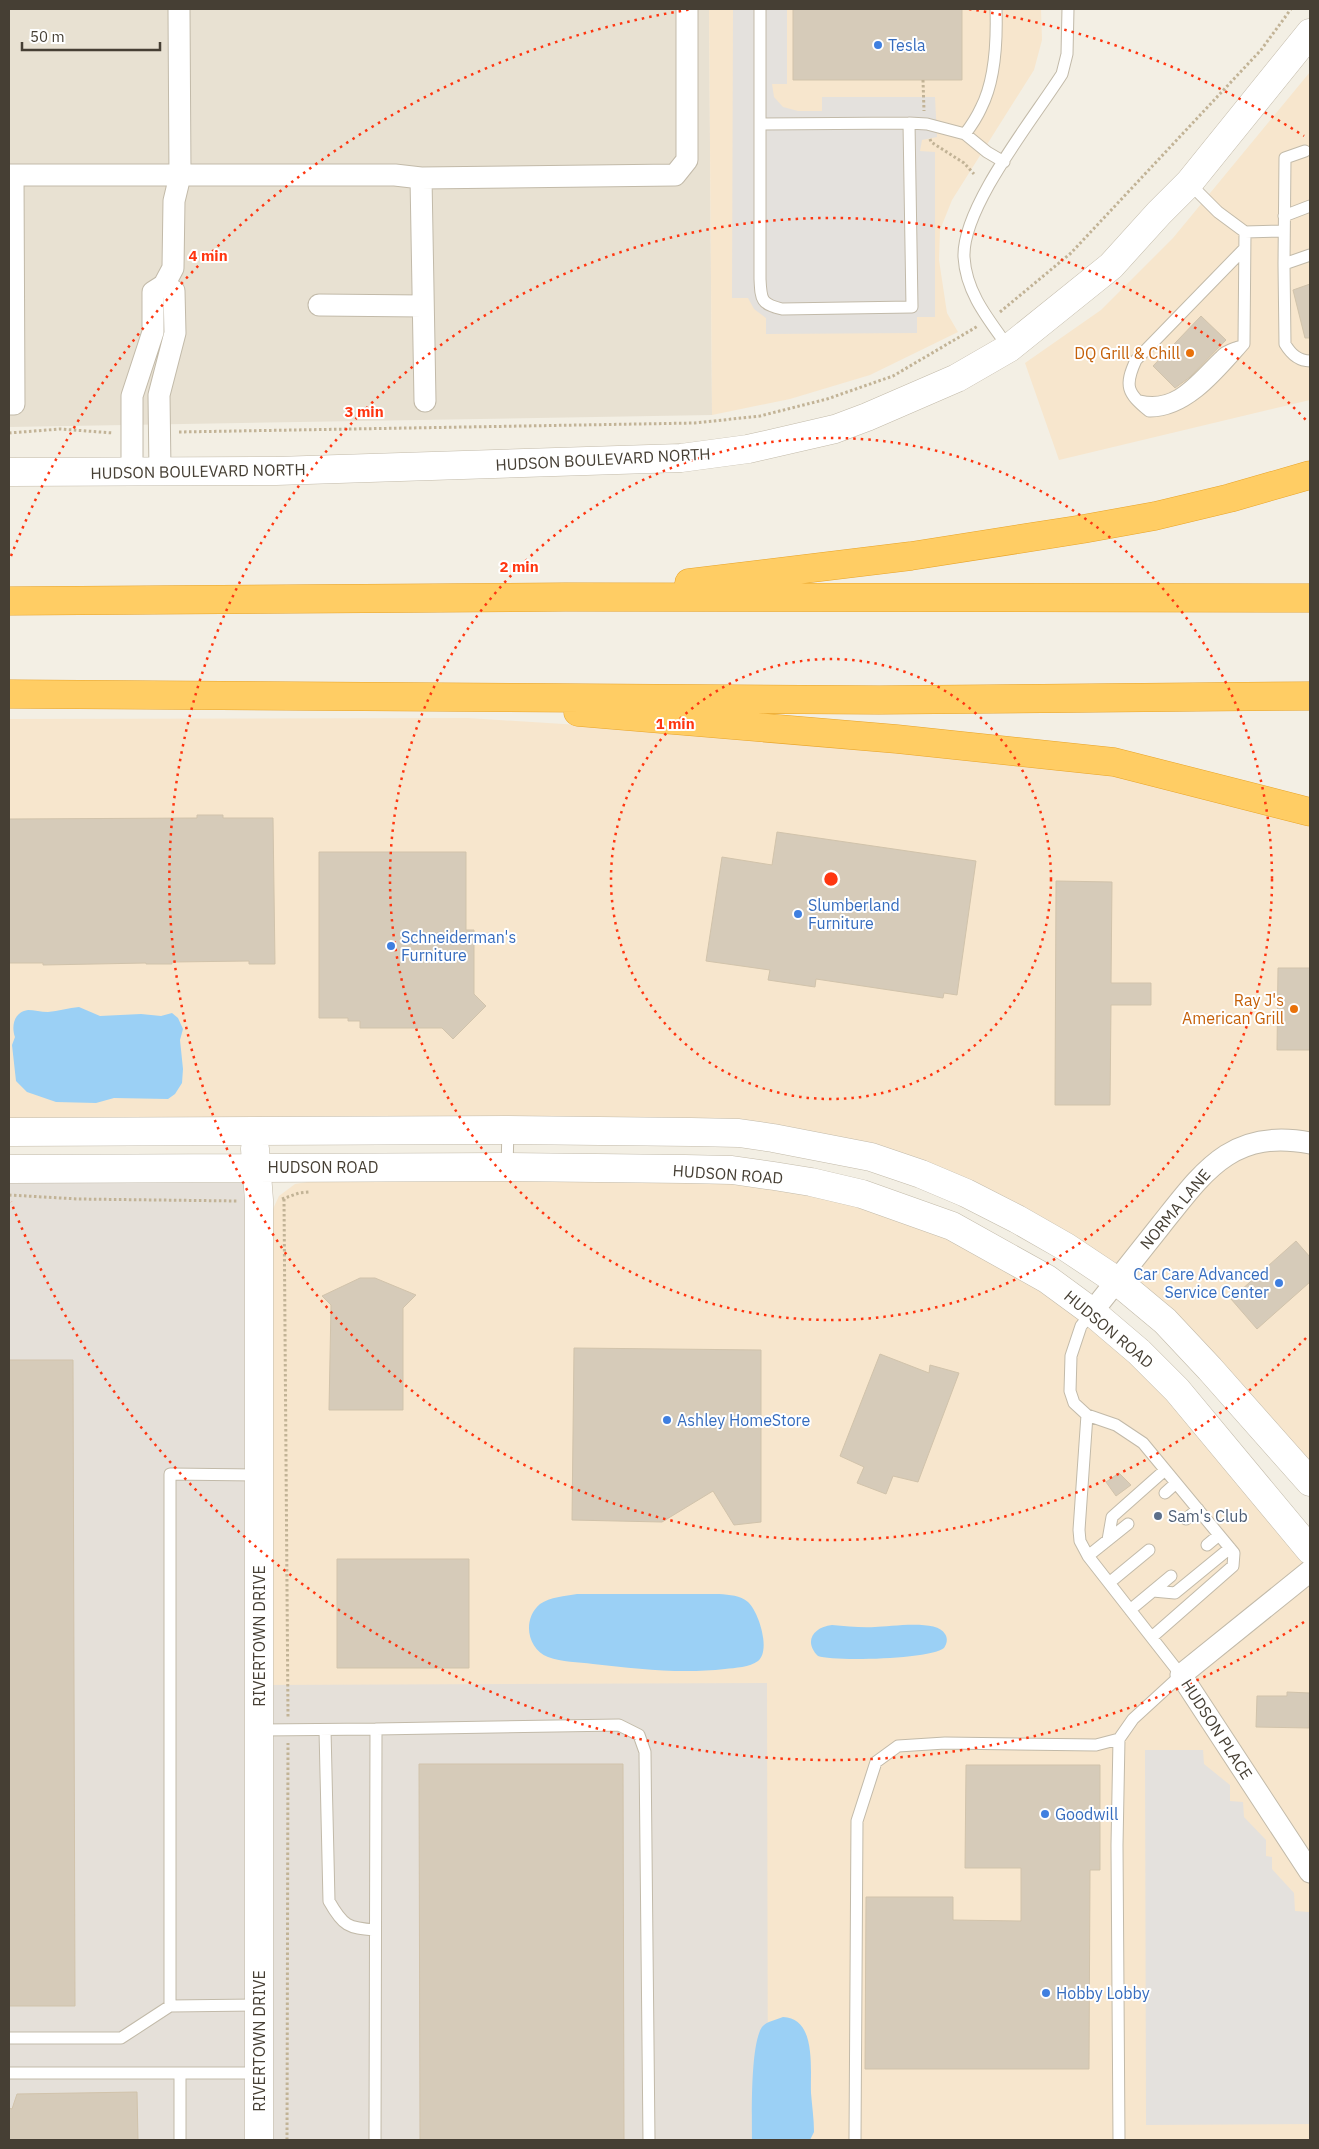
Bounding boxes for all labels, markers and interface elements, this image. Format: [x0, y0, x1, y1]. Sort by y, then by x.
scale bar [22, 20, 160, 52]
text: 50 m [30, 27, 65, 46]
place label: Tesla [888, 35, 926, 55]
marker: Tesla [872, 39, 884, 51]
text: 4 min [188, 246, 228, 265]
place label: DQ Grill & Chill [1074, 343, 1180, 363]
marker: DQ Grill & Chill [1184, 347, 1196, 359]
text: 3 min [344, 402, 384, 421]
street label: HUDSON BOULEVARD NORTH [495, 443, 711, 475]
street label: HUDSON BOULEVARD NORTH [90, 459, 306, 483]
text: 2 min [499, 557, 539, 576]
text: 1 min [655, 714, 695, 733]
centre of rings [822, 870, 840, 888]
place label: Slumberland Furniture [808, 895, 900, 933]
marker: Slumberland Furniture [792, 908, 804, 920]
place label: Schneiderman's Furniture [401, 927, 516, 965]
marker: Schneiderman's Furniture [385, 940, 397, 952]
place label: Ray J's American Grill [1182, 990, 1284, 1028]
marker: Ray J's American Grill [1288, 1003, 1300, 1015]
street label: HUDSON ROAD [268, 1157, 378, 1177]
street label: HUDSON ROAD [672, 1160, 784, 1188]
street label: NORMA LANE [1135, 1165, 1215, 1253]
place label: Car Care Advanced Service Center [1133, 1264, 1269, 1302]
marker: Car Care Advanced Service Center [1273, 1277, 1285, 1289]
street label: HUDSON ROAD [1060, 1286, 1158, 1372]
place label: Ashley HomeStore [677, 1410, 810, 1430]
marker: Ashley HomeStore [661, 1414, 673, 1426]
place label: Sam's Club [1168, 1506, 1248, 1526]
marker: Sam's Club [1152, 1510, 1164, 1522]
street label: RIVERTOWN DRIVE [249, 1565, 269, 1707]
street label: HUDSON PLACE [1177, 1675, 1257, 1783]
place label: Goodwill [1055, 1804, 1118, 1824]
marker: Goodwill [1039, 1808, 1051, 1820]
street label: RIVERTOWN DRIVE [249, 1970, 269, 2112]
place label: Hobby Lobby [1056, 1983, 1150, 2003]
marker: Hobby Lobby [1040, 1987, 1052, 1999]

